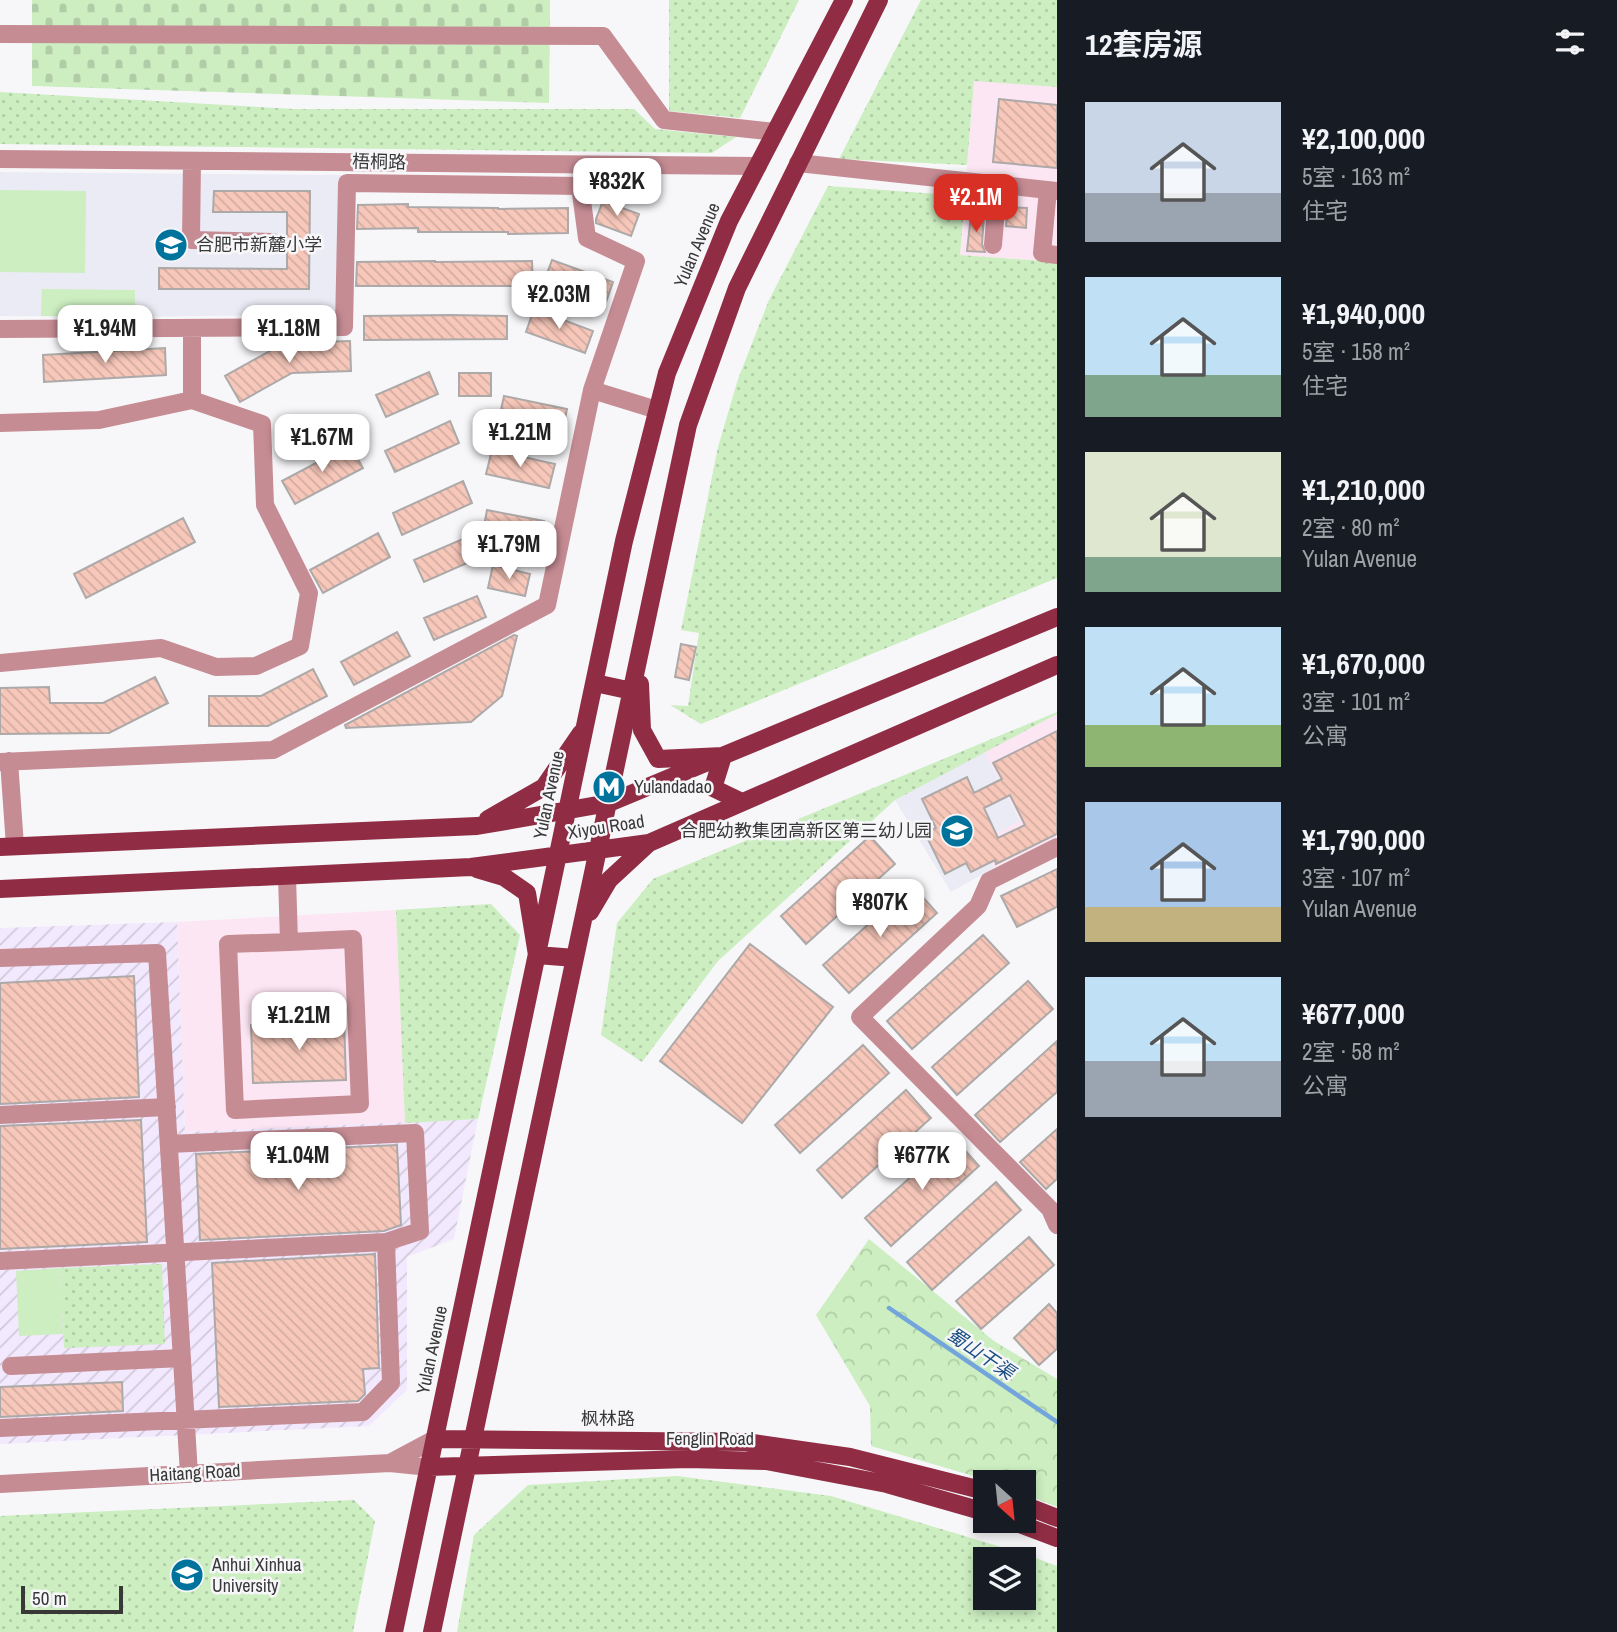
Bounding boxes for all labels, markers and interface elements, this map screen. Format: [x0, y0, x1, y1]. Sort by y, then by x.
icon: filters [1551, 23, 1589, 61]
text: 12套房源 [1085, 24, 1202, 64]
text: ¥2,100,000 [1302, 118, 1425, 158]
icon: home [1141, 130, 1225, 214]
street label: 梧桐路 [352, 149, 406, 174]
pin: ¥832K [568, 158, 666, 218]
text: 5室 · 163 m² [1302, 161, 1410, 192]
text: ¥832K [589, 165, 645, 196]
pin: ¥2.1M [927, 174, 1025, 234]
text: ¥2.1M [950, 181, 1002, 212]
text: 住宅 [1302, 195, 1348, 226]
street label: Yulan Avenue [667, 198, 726, 291]
school or university icon: 合肥市新麓小学 [152, 226, 190, 264]
place label: 合肥市新麓小学 [196, 232, 322, 257]
pin: ¥2.03M [502, 272, 616, 331]
text: ¥2.03M [528, 278, 590, 309]
text: ¥1,940,000 [1302, 293, 1425, 333]
icon: home [1141, 305, 1225, 389]
pin: ¥1.94M [48, 306, 162, 365]
pin: ¥1.18M [232, 306, 346, 365]
text: ¥1.94M [74, 312, 136, 343]
text: ¥1.18M [258, 312, 320, 343]
text: 5室 · 158 m² [1302, 336, 1410, 367]
text: 住宅 [1302, 370, 1348, 401]
pin: ¥1.21M [463, 410, 577, 469]
pin: ¥1.67M [265, 414, 379, 474]
text: ¥1.21M [489, 416, 551, 447]
text: ¥1.67M [291, 421, 353, 452]
text: ¥1,210,000 [1302, 469, 1425, 509]
icon: home [1141, 480, 1225, 564]
text: 2室 · 80 m² [1302, 512, 1399, 543]
pin: ¥1.79M [452, 522, 566, 581]
text: ¥1.79M [478, 528, 540, 559]
text: Yulan Avenue [1302, 543, 1417, 574]
text: ¥1,670,000 [1302, 643, 1425, 683]
icon: home [1141, 655, 1225, 739]
text: 3室 · 101 m² [1302, 686, 1410, 717]
text: 公寓 [1302, 720, 1348, 751]
street label: Yulan Avenue [527, 748, 570, 842]
metro station icon: Yulandadao [590, 768, 628, 806]
place label: Yulandadao [634, 774, 712, 799]
street label: Xiyou Road [566, 808, 646, 845]
school or university icon: 合肥幼教集团高新区第三幼儿园 [938, 812, 976, 850]
place label: 合肥幼教集团高新区第三幼儿园 [680, 818, 932, 843]
text: ¥1,790,000 [1302, 819, 1425, 859]
icon: home [1141, 830, 1225, 914]
text: 3室 · 107 m² [1302, 862, 1410, 893]
pin: ¥807K [831, 880, 929, 939]
text: ¥807K [852, 886, 908, 917]
text: Yulan Avenue [1302, 893, 1417, 924]
pin: ¥1.21M [242, 992, 356, 1052]
text: ¥677,000 [1302, 993, 1405, 1033]
text: ¥1.21M [268, 999, 330, 1030]
icon: home [1141, 1005, 1225, 1089]
text: 2室 · 58 m² [1302, 1036, 1399, 1067]
text: 公寓 [1302, 1070, 1348, 1101]
pin: ¥1.04M [241, 1132, 355, 1192]
pin: ¥677K [873, 1132, 971, 1192]
text: ¥1.04M [267, 1139, 329, 1170]
text: ¥677K [894, 1139, 950, 1170]
street label: Yulan Avenue [410, 1303, 453, 1397]
water label: 蜀山干渠 [942, 1321, 1022, 1387]
street label: 枫林路 [581, 1406, 635, 1431]
street label: Fenglin Road [666, 1426, 754, 1451]
street label: Haitang Road [149, 1458, 241, 1487]
north arrow [973, 1470, 1036, 1533]
map controls [973, 1470, 1036, 1610]
button: layers [973, 1547, 1036, 1610]
place label: Anhui Xinhua University [211, 1552, 301, 1598]
school or university icon: Anhui Xinhua University [168, 1556, 206, 1594]
scale bar [21, 1583, 122, 1615]
text: 50 m [32, 1585, 67, 1611]

